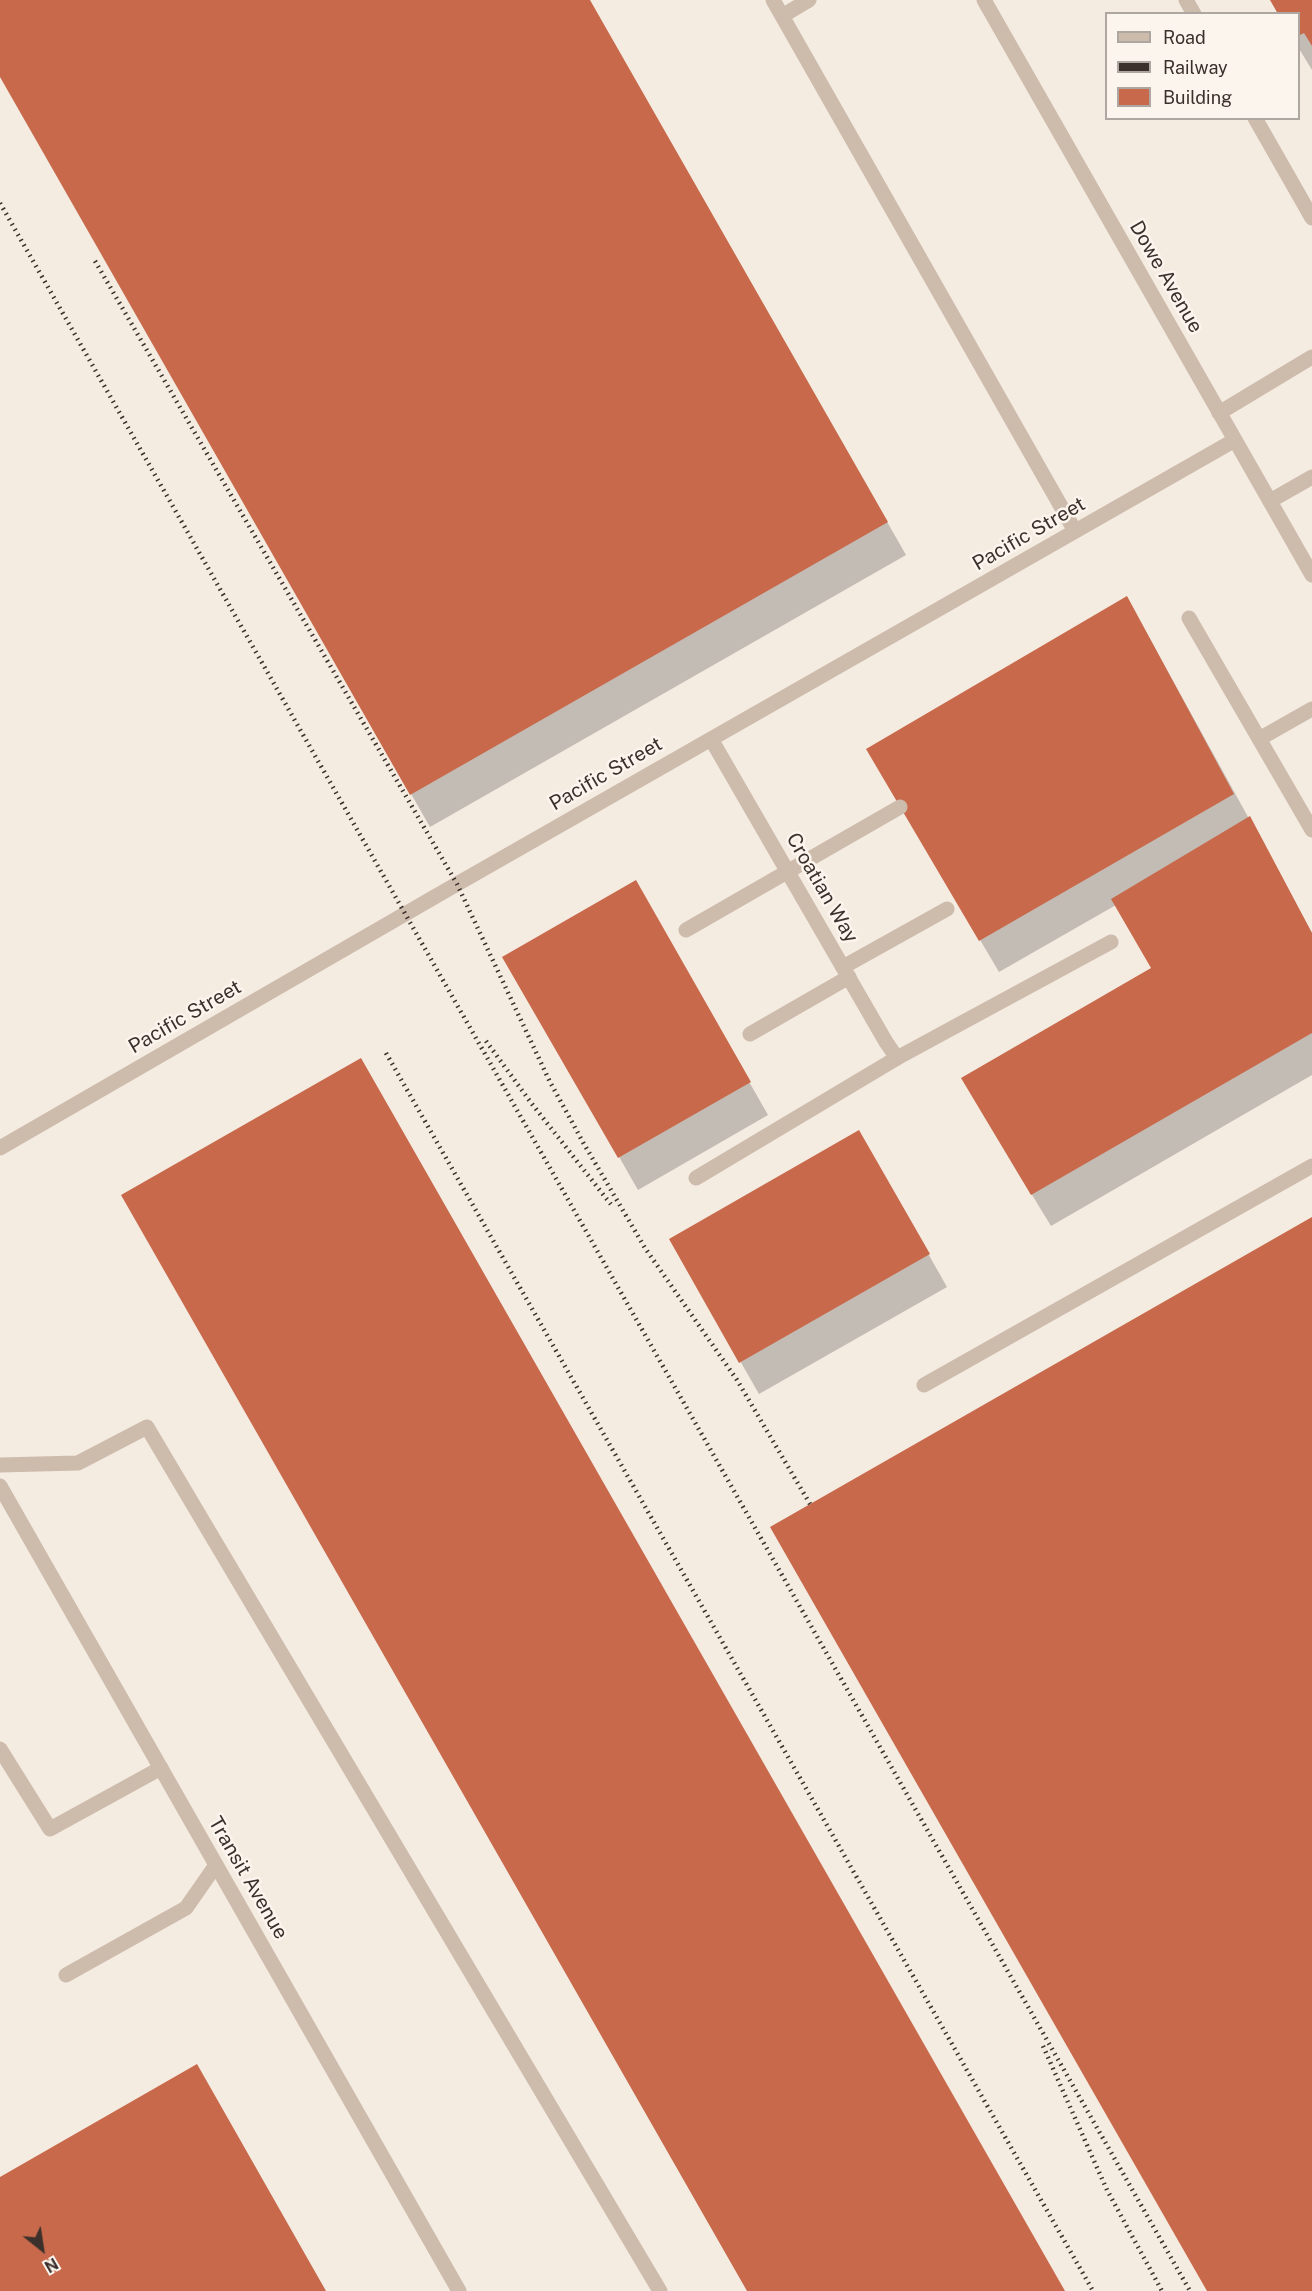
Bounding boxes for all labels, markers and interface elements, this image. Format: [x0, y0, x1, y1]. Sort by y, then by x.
legend [1105, 12, 1300, 120]
text: Road [1163, 27, 1206, 48]
text: Railway [1163, 57, 1228, 78]
text: Building [1163, 87, 1232, 108]
street label: Dowe Avenue [1124, 217, 1208, 337]
street label: Pacific Street [968, 492, 1090, 576]
street label: Pacific Street [545, 732, 667, 816]
street label: Croatian Way [781, 829, 863, 947]
street label: Pacific Street [124, 975, 246, 1059]
street label: Transit Avenue [203, 1812, 293, 1944]
north arrow [12, 2219, 72, 2279]
text: N [41, 2254, 61, 2276]

